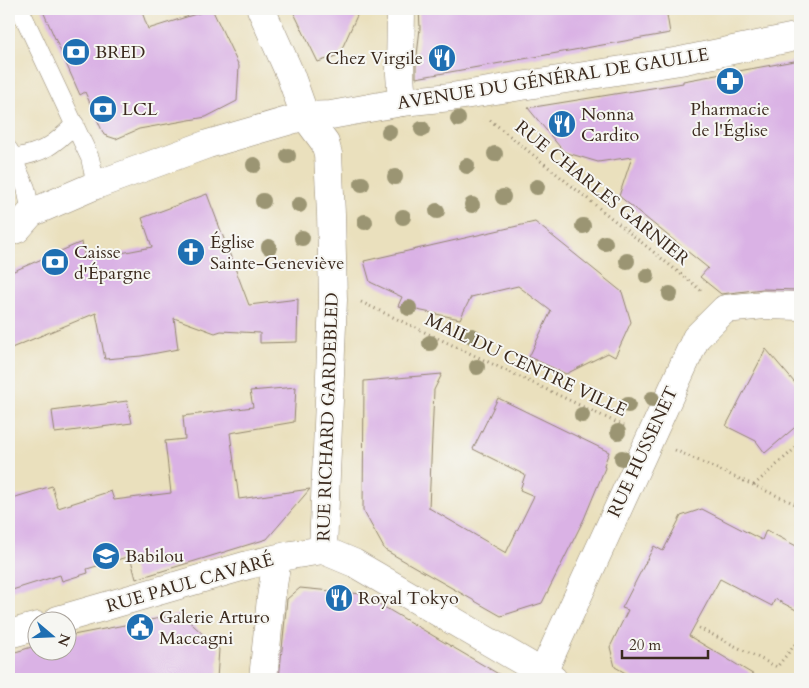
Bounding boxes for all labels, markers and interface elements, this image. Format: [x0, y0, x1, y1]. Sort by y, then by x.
bank icon: BRED [61, 37, 91, 67]
place label: BRED [95, 40, 145, 65]
street label: AVENUE DU GÉNÉRAL DE GAULLE [395, 42, 711, 116]
restaurant icon: Chez Virgile [427, 43, 457, 73]
place label: Chez Virgile [326, 46, 423, 71]
pharmacy icon: Pharmacie de l'Église [715, 66, 745, 96]
bank icon: LCL [88, 94, 118, 124]
place label: LCL [122, 97, 158, 122]
place label: Pharmacie de l'Église [690, 97, 770, 143]
place label: Nonna Cardito [581, 102, 639, 148]
restaurant icon: Nonna Cardito [547, 109, 577, 139]
street label: RUE CHARLES GARNIER [510, 115, 695, 272]
place label: Église Sainte-Geneviève [210, 230, 344, 276]
church icon: Église Sainte-Geneviève [176, 237, 206, 267]
place label: Caisse d'Épargne [74, 240, 151, 286]
bank icon: Caisse d'Épargne [40, 247, 70, 277]
street label: RUE RICHARD GARDEBLED [311, 292, 345, 542]
street label: MAIL DU CENTRE VILLE [421, 307, 631, 423]
street label: RUE HUSSENET [602, 383, 684, 521]
school or university icon: Babilou [91, 541, 121, 571]
place label: Babilou [125, 544, 184, 569]
street label: RUE PAUL CAVARÉ [103, 547, 277, 619]
restaurant icon: Royal Tokyo [324, 583, 354, 613]
place label: Royal Tokyo [358, 586, 459, 611]
place label: Galerie Arturo Maccagni [159, 605, 270, 651]
north arrow [28, 610, 78, 660]
public building icon: Galerie Arturo Maccagni [125, 612, 155, 642]
scale bar [622, 628, 708, 660]
text: N [53, 631, 75, 649]
text: 20 m [629, 635, 661, 655]

